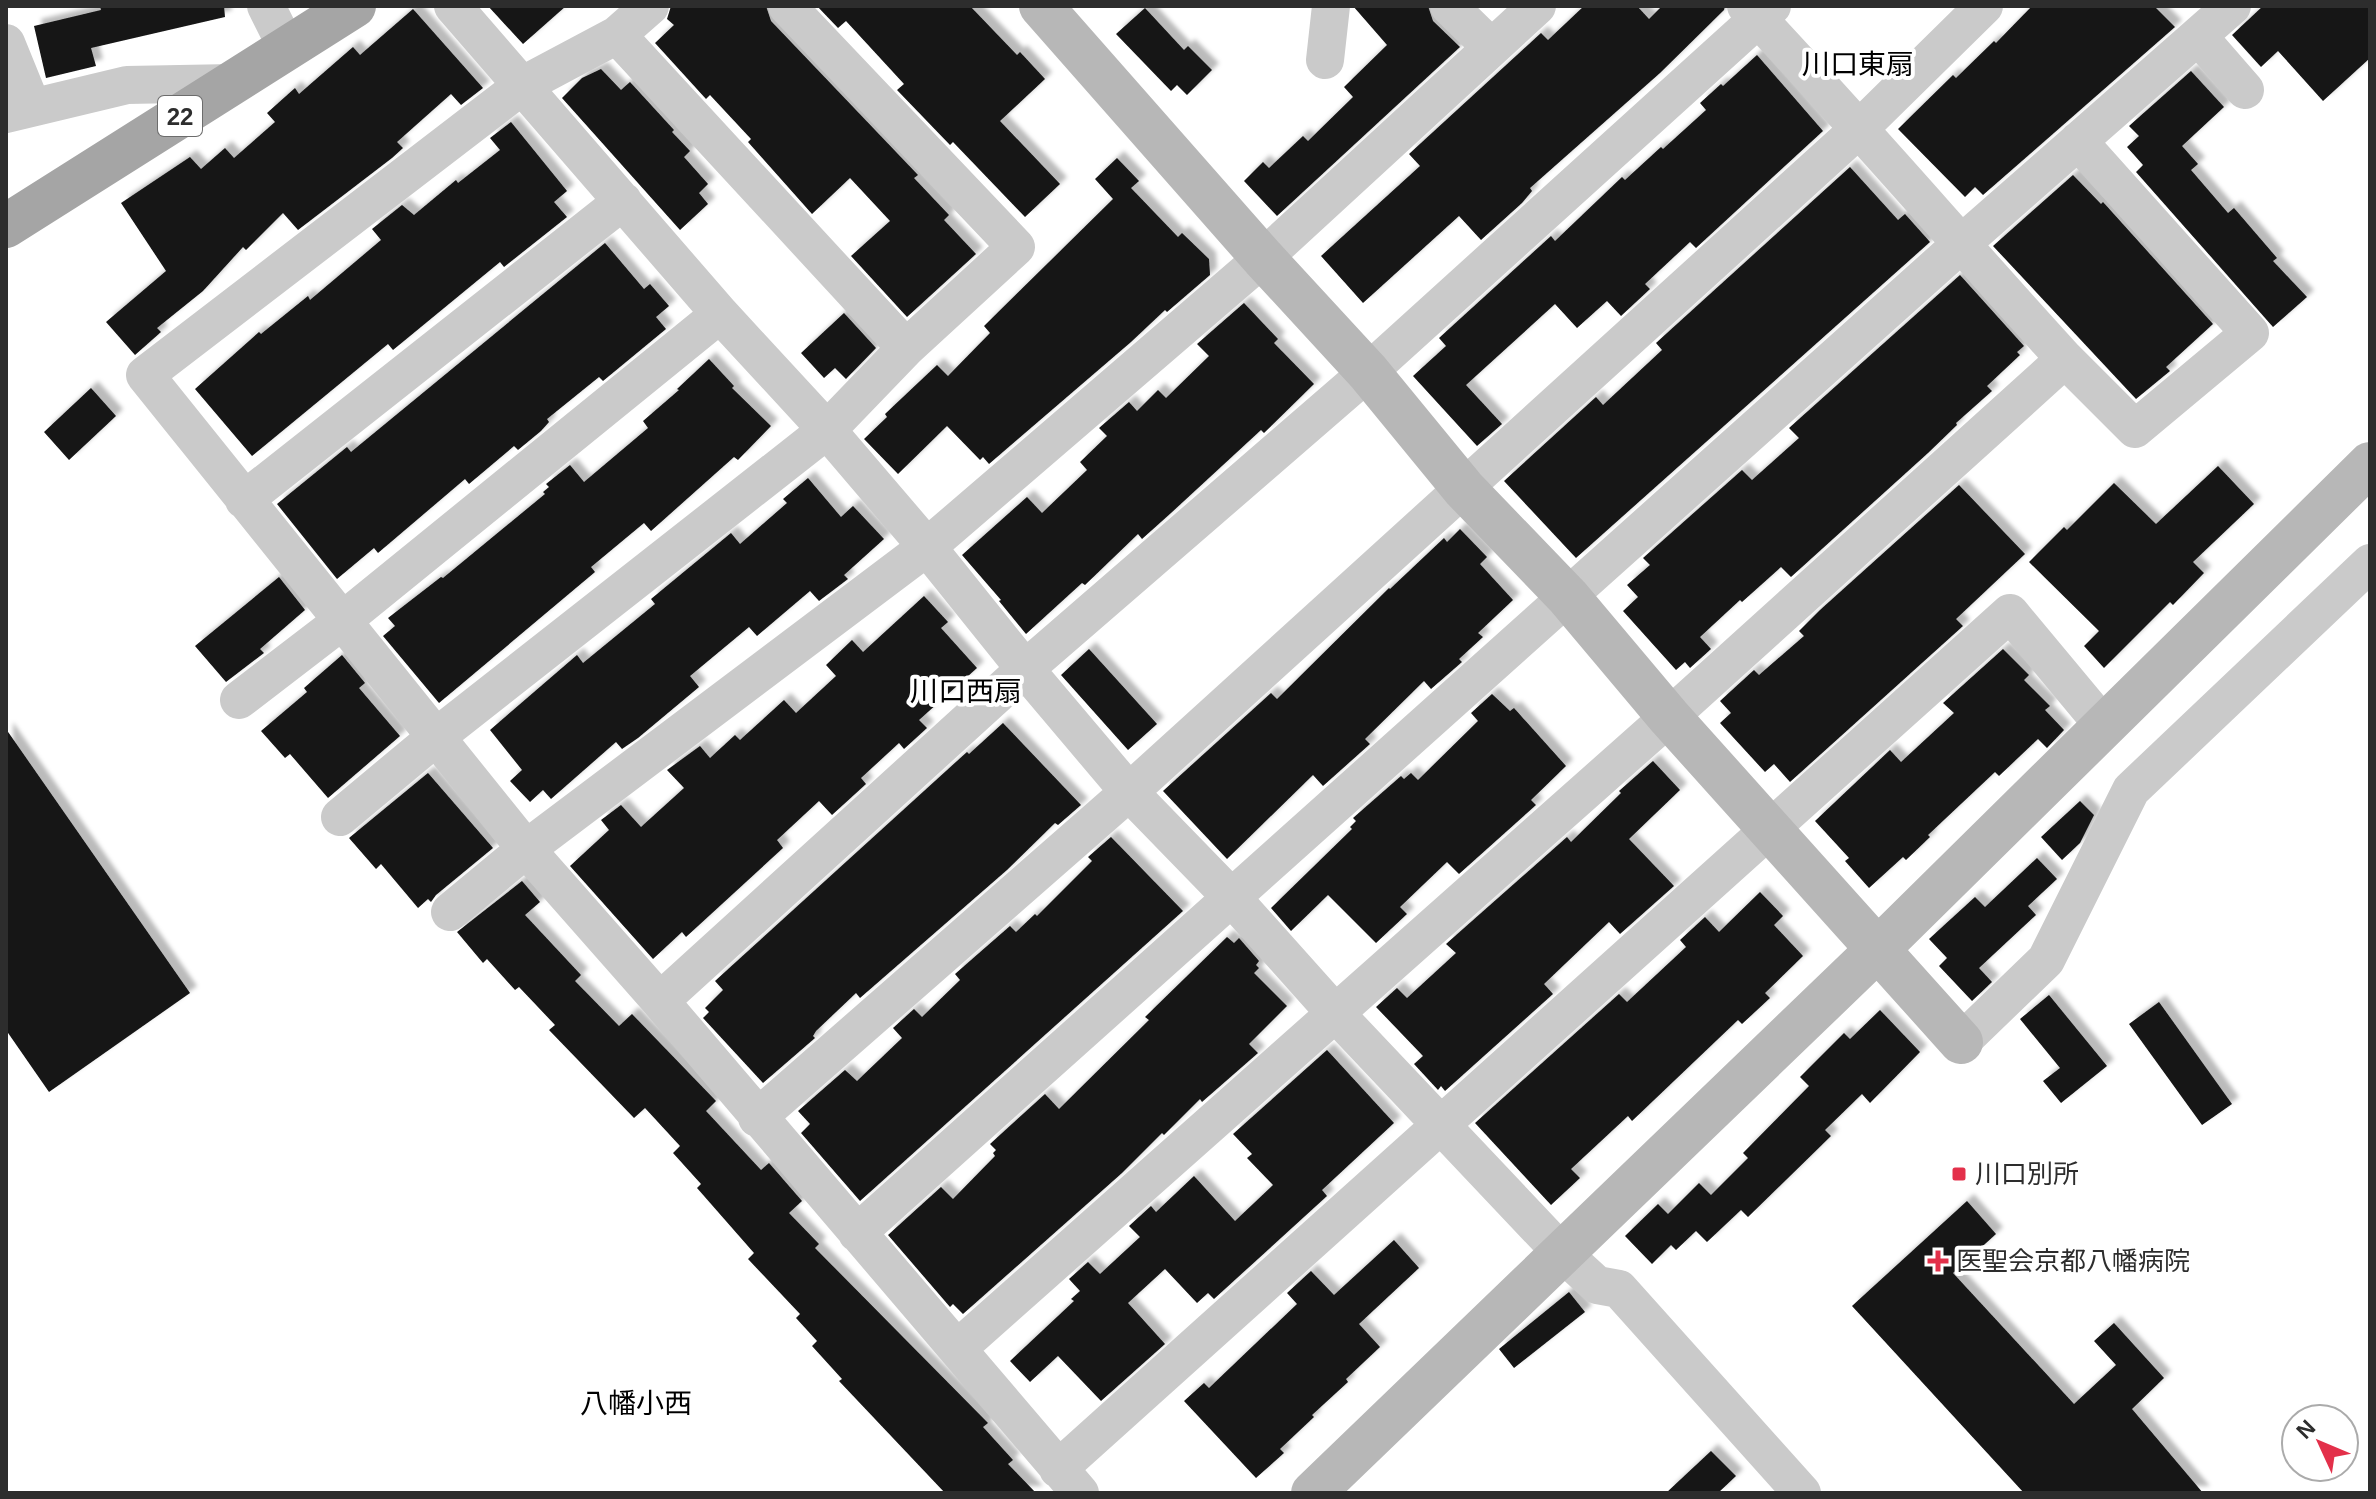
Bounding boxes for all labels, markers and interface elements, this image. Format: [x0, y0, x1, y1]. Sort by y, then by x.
district label: 川口東扇 [1802, 49, 1914, 80]
road number: 22 [158, 96, 202, 136]
district label: 川口西扇 [910, 676, 1022, 707]
place label: 川口別所 [1975, 1159, 2079, 1189]
marker: 川口別所 [1950, 1165, 1968, 1183]
place label: 医聖会京都八幡病院 [1956, 1246, 2190, 1276]
marker: 医聖会京都八幡病院 [1927, 1250, 1949, 1272]
district label: 八幡小西 [580, 1388, 692, 1419]
north arrow [2280, 1403, 2360, 1483]
text: N [2291, 1415, 2320, 1444]

